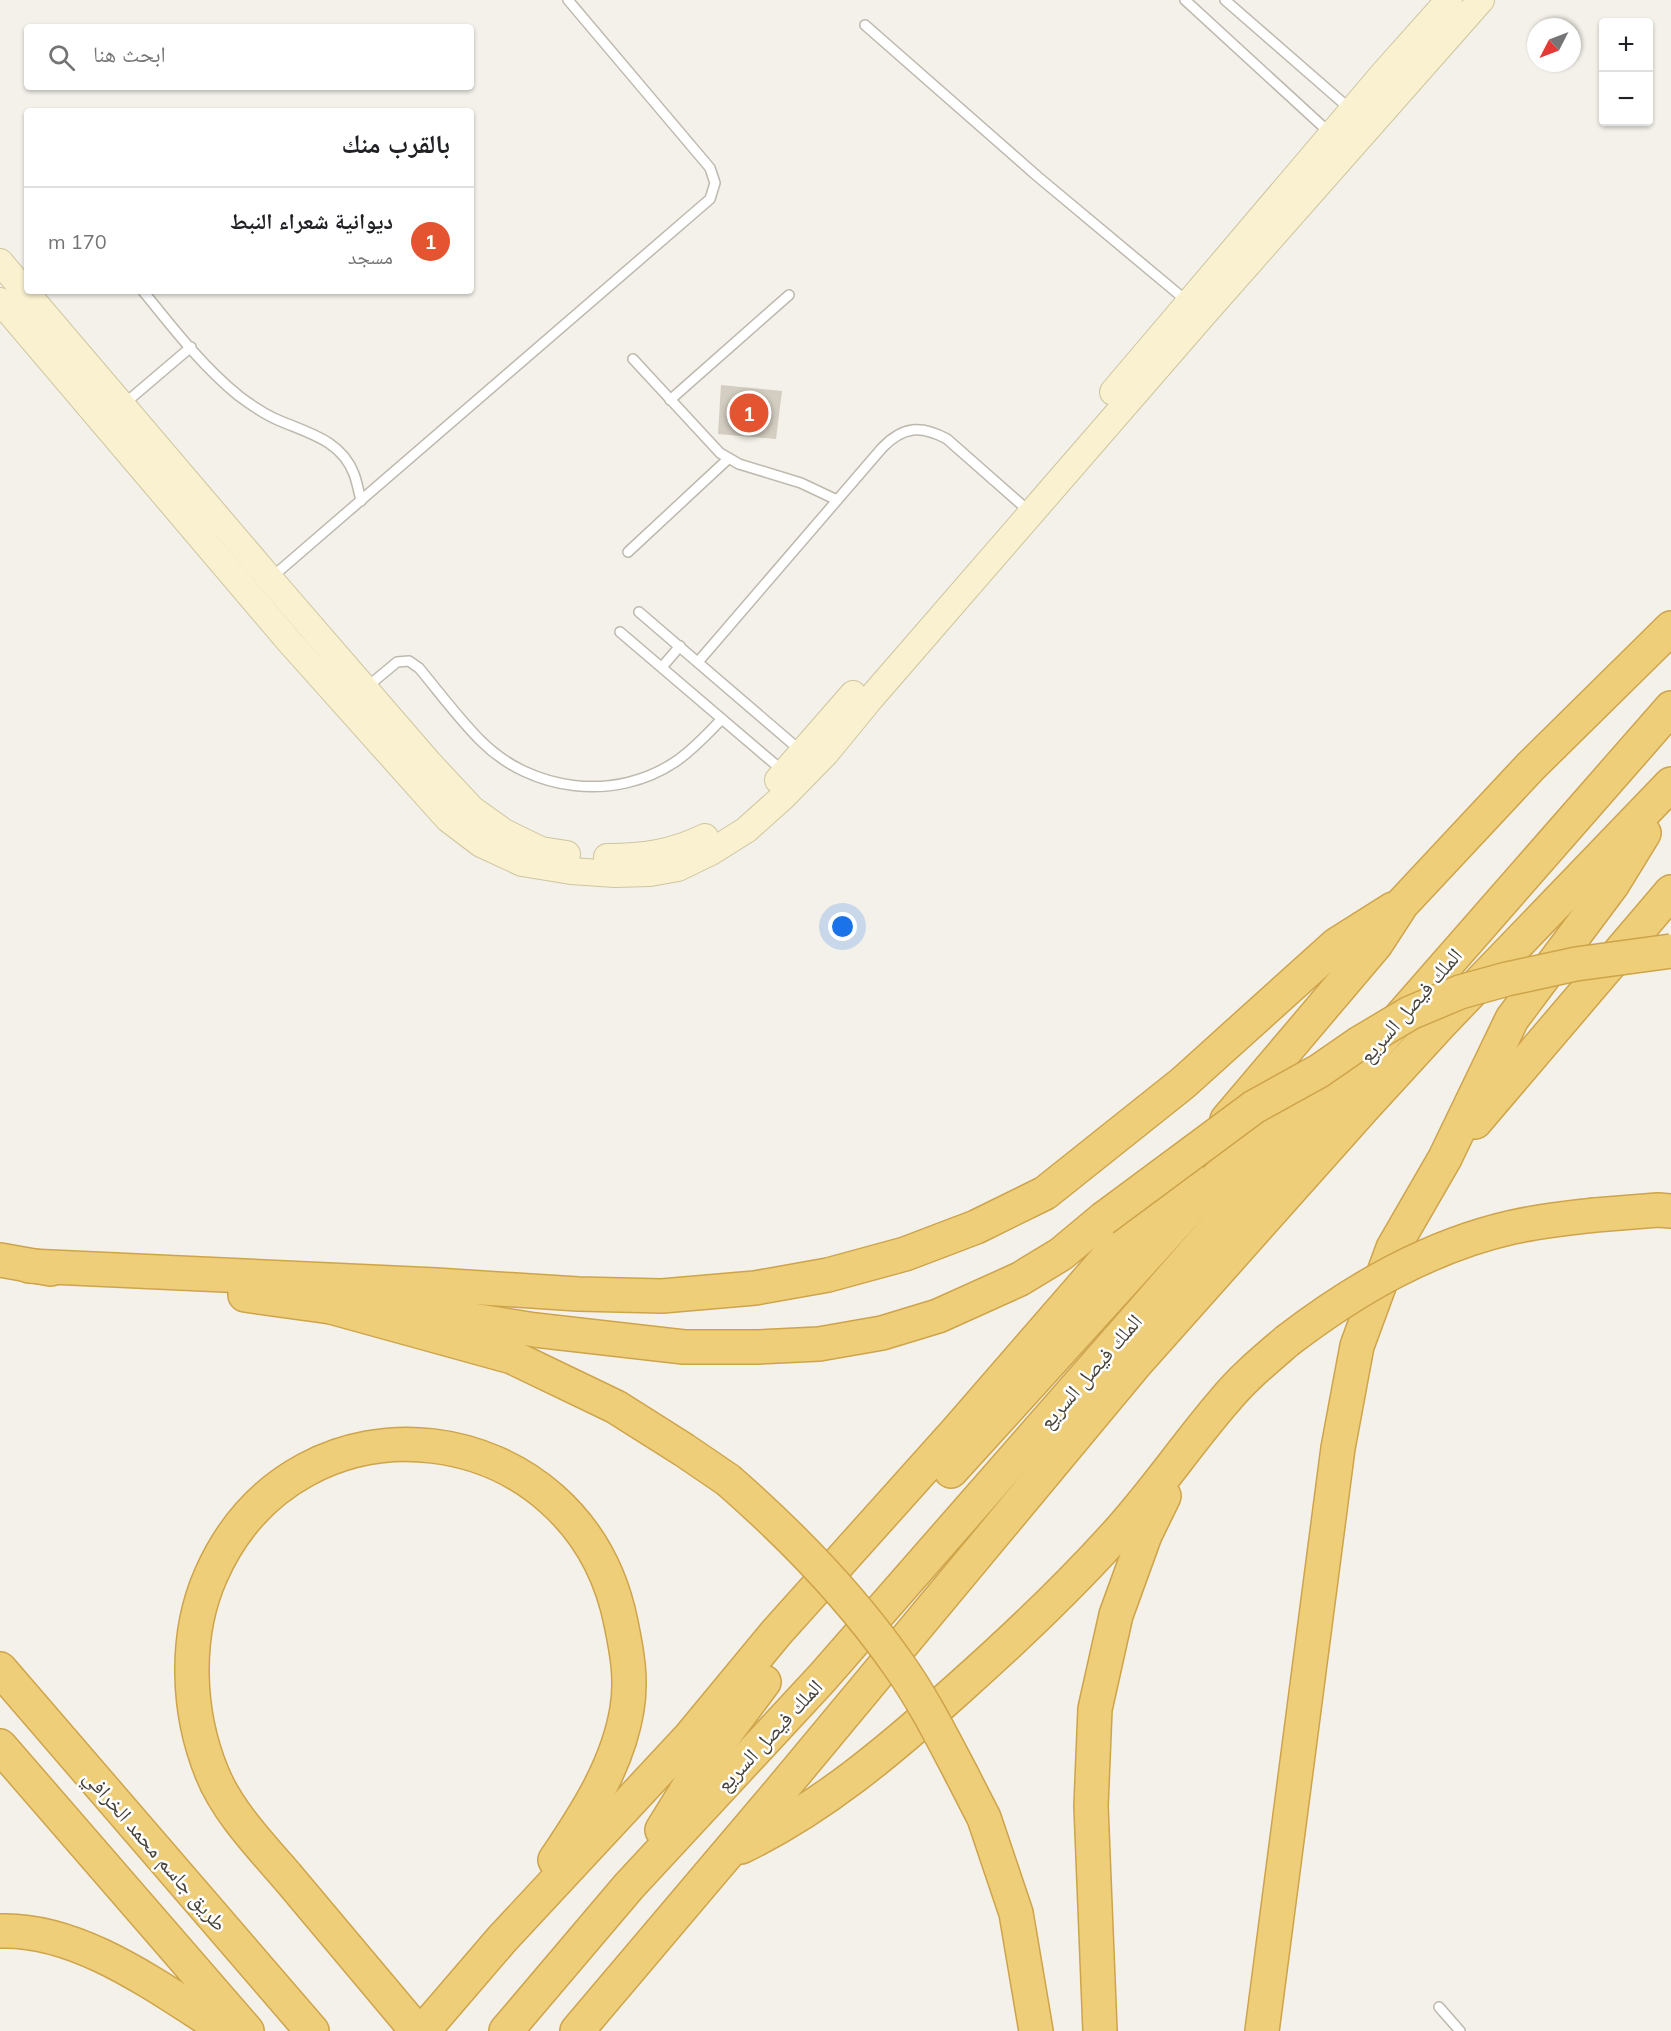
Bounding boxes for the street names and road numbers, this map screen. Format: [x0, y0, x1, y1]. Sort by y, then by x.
street label: الملك فيصل السريع [1353, 942, 1468, 1068]
street label: الملك فيصل السريع [1033, 1308, 1148, 1434]
street label: الملك فيصل السريع [710, 1674, 828, 1797]
street label: طريق جاسم محمد الخرافي [76, 1764, 233, 1939]

